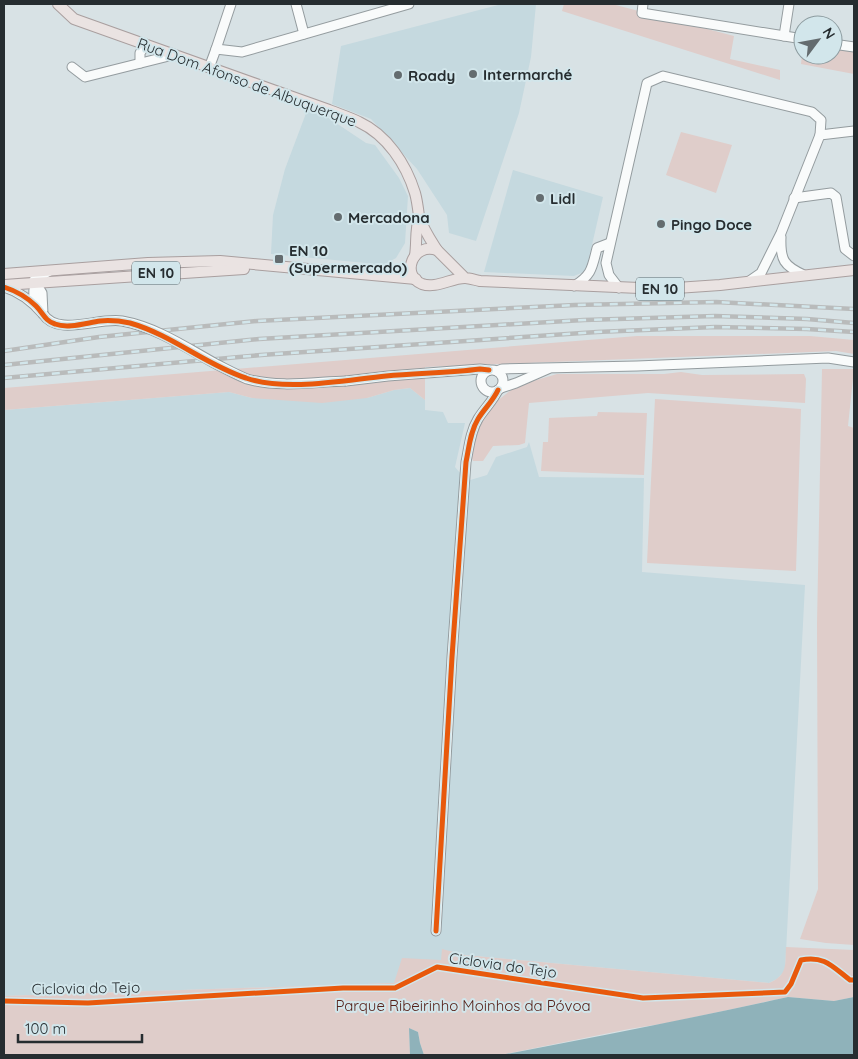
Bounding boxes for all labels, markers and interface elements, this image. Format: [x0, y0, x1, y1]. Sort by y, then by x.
north arrow [793, 15, 843, 65]
text: N [819, 24, 839, 42]
street label: Rua Dom Afonso de Albuquerque [135, 33, 359, 131]
place label: Intermarché [483, 65, 573, 84]
place label: Roady [408, 66, 455, 85]
marker: Intermarché [467, 68, 479, 80]
marker: Roady [392, 69, 404, 81]
place label: Lidl [550, 189, 575, 208]
marker: Lidl [534, 192, 546, 204]
place label: Mercadona [348, 208, 430, 227]
marker: Mercadona [332, 211, 344, 223]
place label: Pingo Doce [671, 215, 752, 234]
marker: Pingo Doce [655, 218, 667, 230]
place label: EN 10 (Supermercado) [289, 241, 407, 277]
marker: EN 10 (Supermercado) [273, 253, 285, 265]
road number: EN 10 [132, 262, 180, 284]
road number: EN 10 [636, 278, 684, 300]
street label: Ciclovia do Tejo [448, 948, 558, 982]
street label: Ciclovia do Tejo [32, 978, 140, 998]
park label: Parque Ribeirinho Moinhos da Póvoa [335, 996, 591, 1015]
scale bar [18, 1012, 141, 1044]
text: 100 m [25, 1019, 66, 1038]

